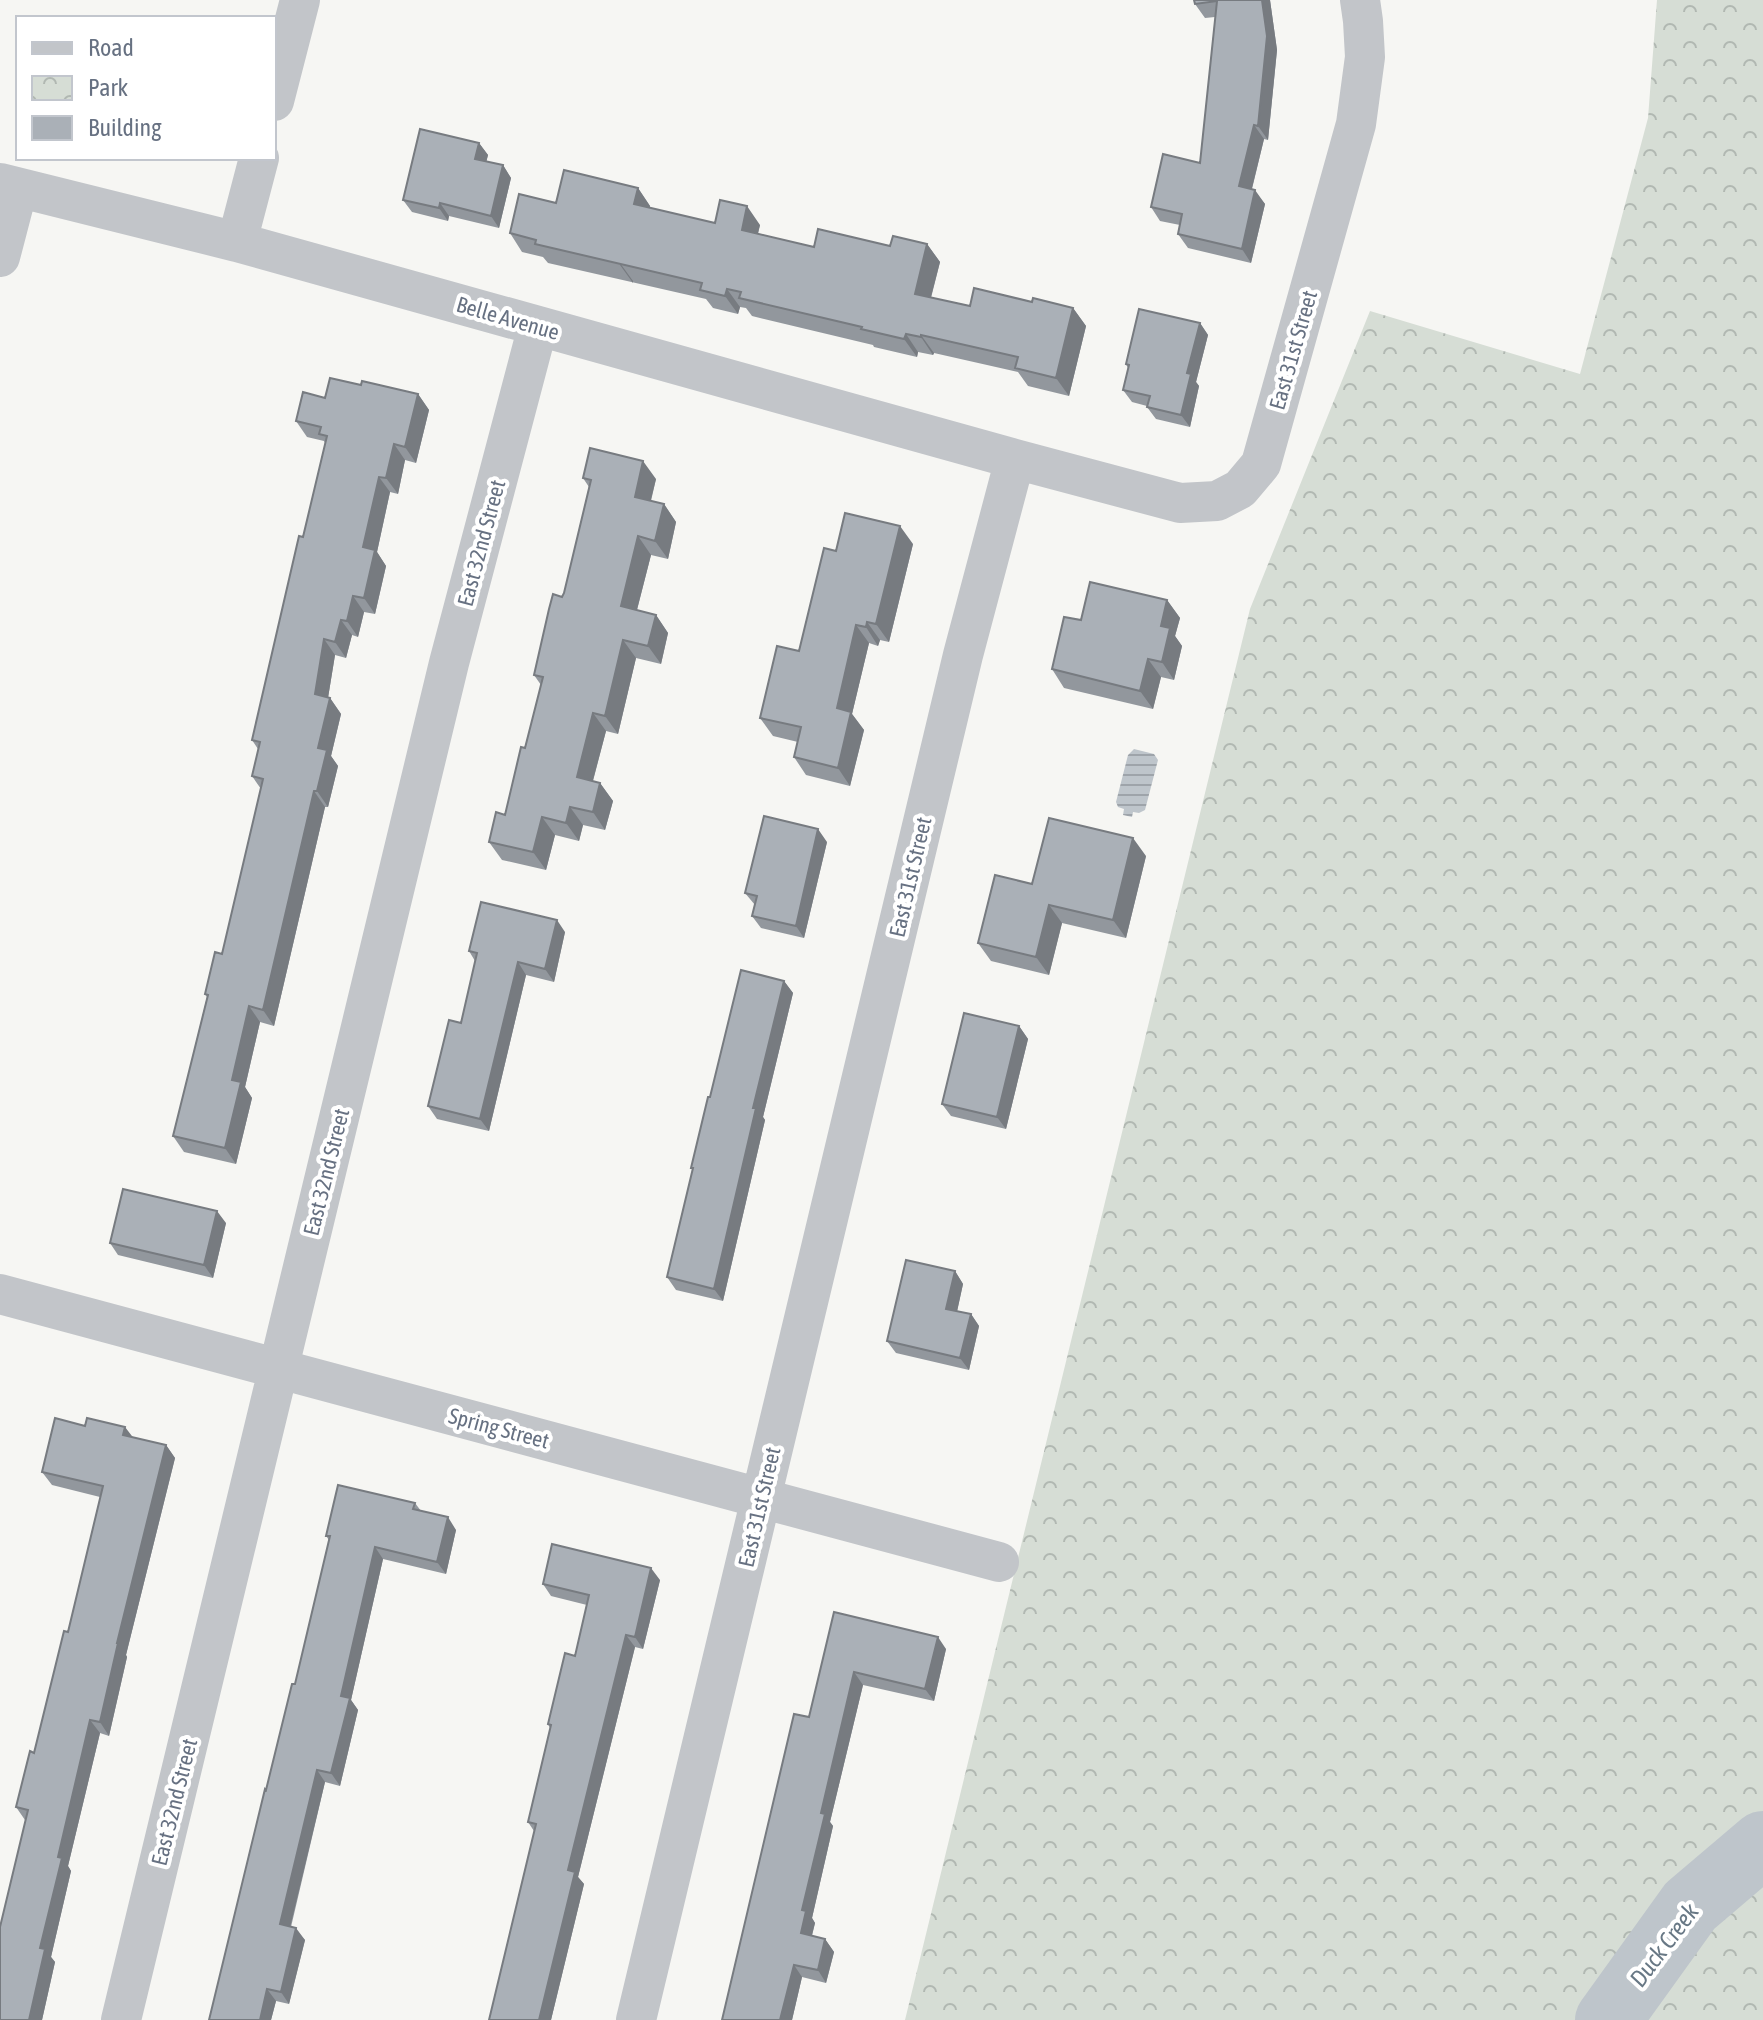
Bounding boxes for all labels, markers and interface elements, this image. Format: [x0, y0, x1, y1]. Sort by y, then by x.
legend [16, 16, 276, 160]
text: Road [88, 34, 134, 61]
text: Park [88, 74, 129, 101]
text: Building [88, 114, 162, 141]
street label: East 31st Street [1264, 287, 1322, 413]
street label: Belle Avenue [454, 291, 562, 345]
street label: East 32nd Street [452, 477, 510, 609]
street label: East 31st Street [884, 814, 936, 940]
street label: East 32nd Street [298, 1106, 354, 1238]
street label: Spring Street [446, 1402, 552, 1454]
street label: East 31st Street [733, 1444, 785, 1570]
street label: East 32nd Street [146, 1736, 202, 1868]
water label: Duck Creek [1624, 1898, 1704, 1992]

